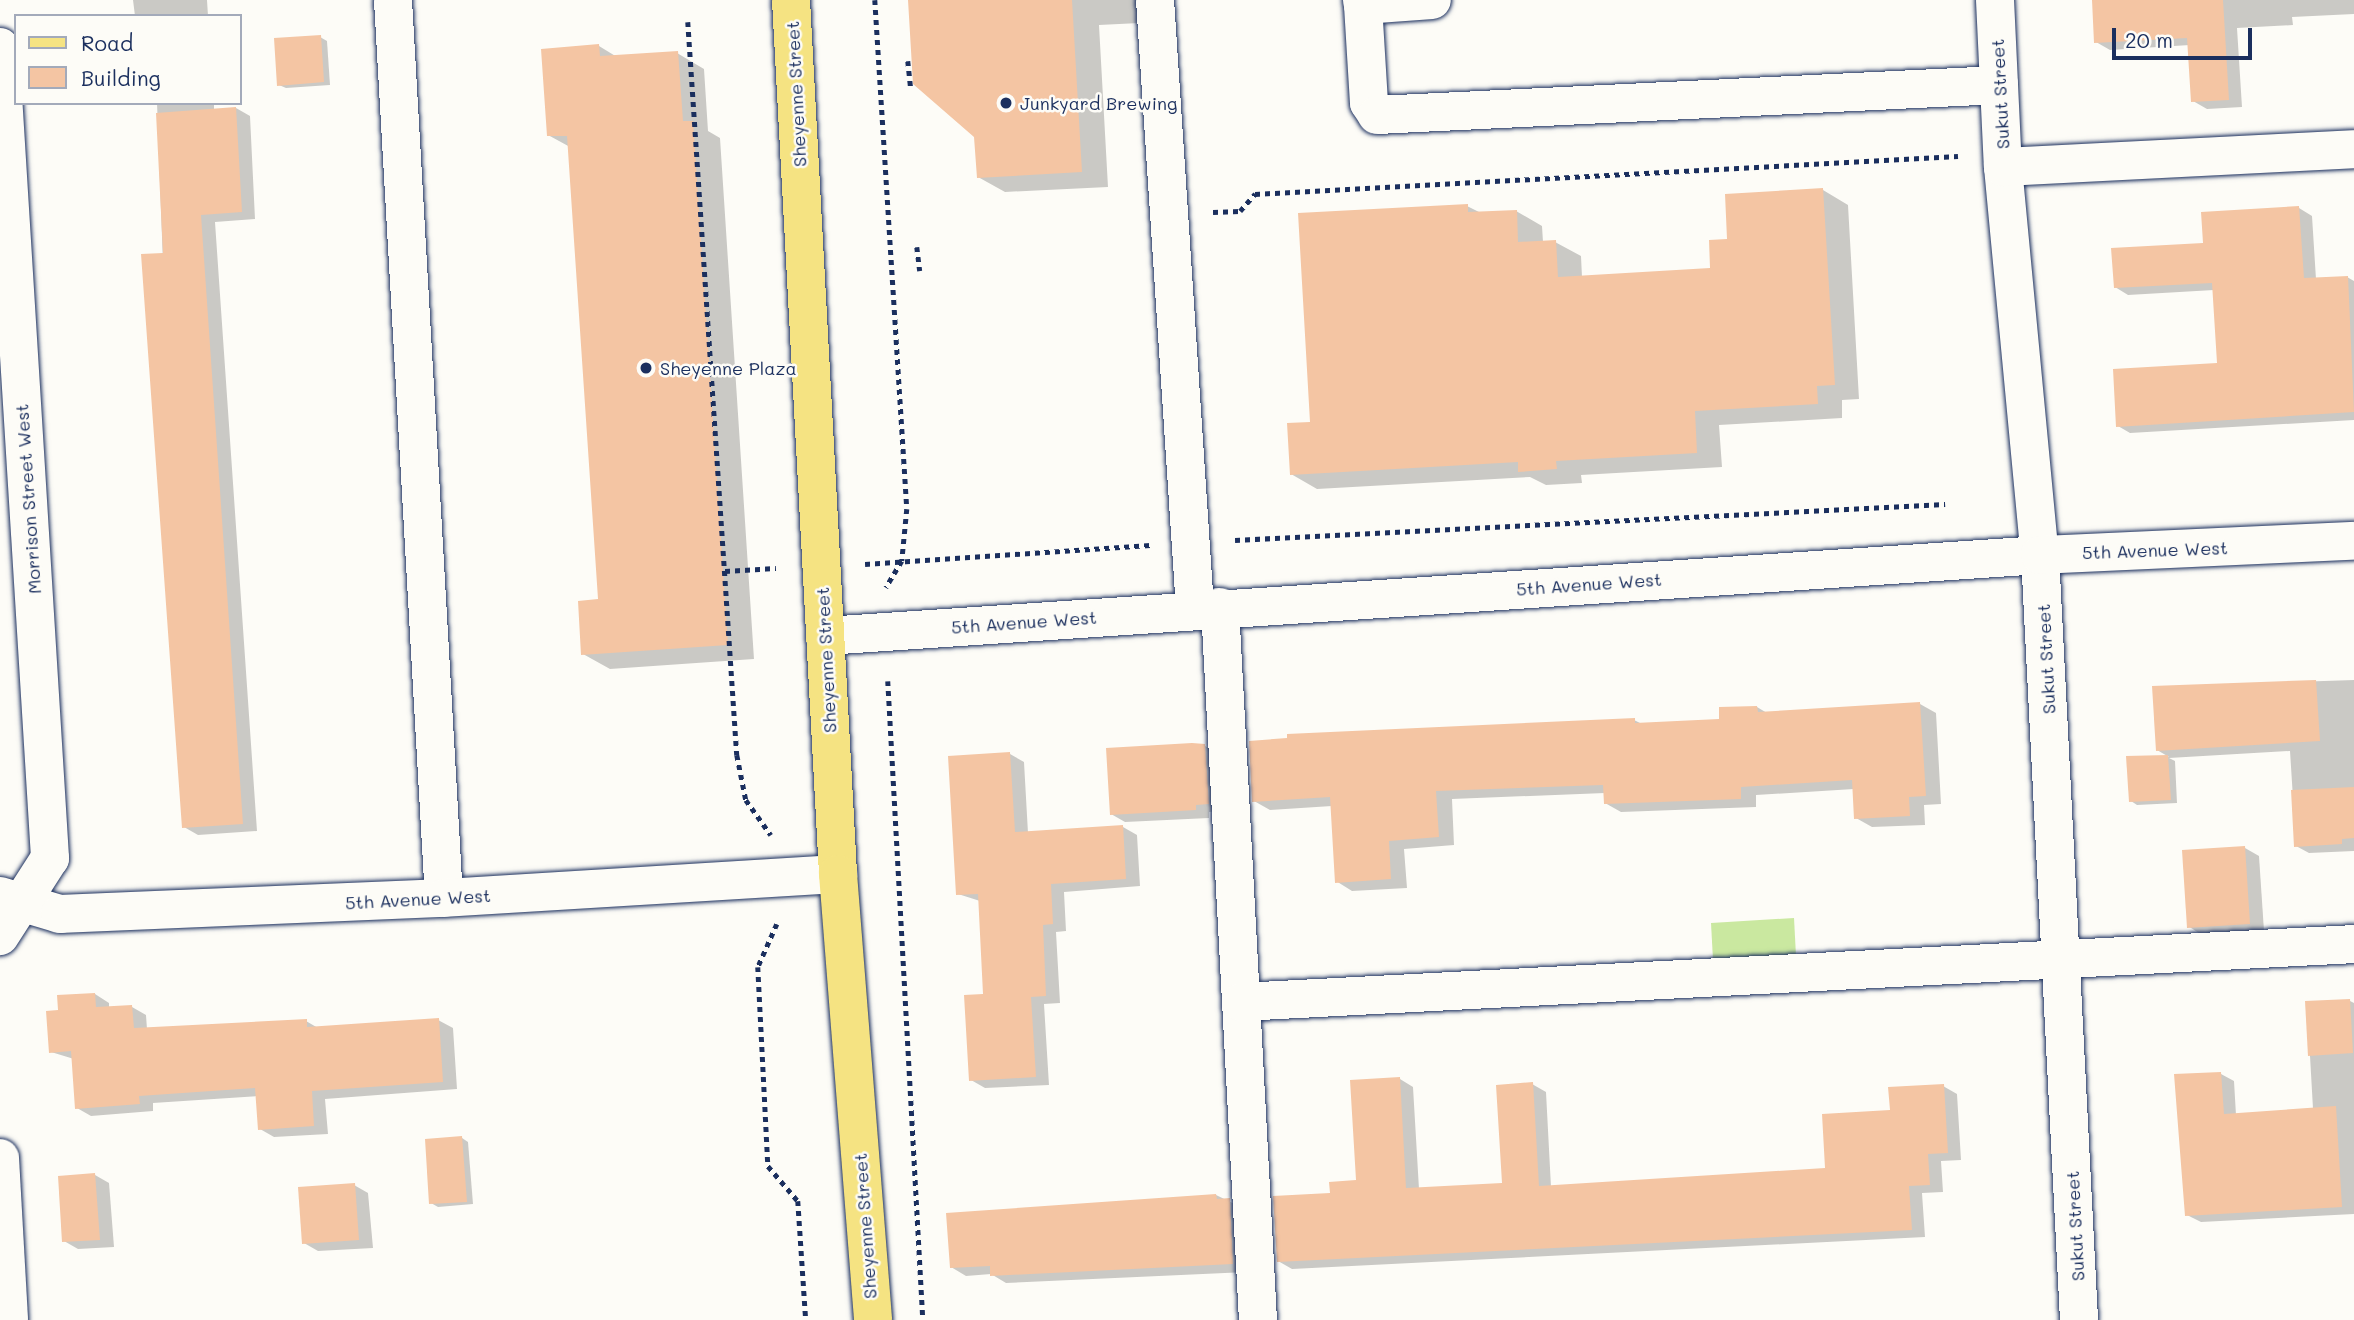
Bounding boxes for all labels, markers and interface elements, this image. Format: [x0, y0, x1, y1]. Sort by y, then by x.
legend [14, 14, 242, 105]
scale bar [2116, 14, 2256, 58]
street label: Sheyenne Street [781, 20, 811, 168]
text: 20 m [2125, 26, 2173, 53]
text: Road [81, 29, 133, 56]
street label: Sukut Street [1986, 38, 2014, 150]
text: Building [81, 64, 161, 91]
place label: Junkyard Brewing [1020, 92, 1177, 114]
marker: Junkyard Brewing [998, 95, 1014, 111]
place label: Sheyenne Plaza [660, 357, 797, 379]
marker: Sheyenne Plaza [638, 360, 654, 376]
street label: Morrison Street West [11, 403, 45, 595]
street label: 5th Avenue West [2082, 537, 2228, 563]
street label: 5th Avenue West [1515, 568, 1663, 600]
street label: Sheyenne Street [811, 586, 841, 734]
street label: Sukut Street [2032, 603, 2060, 715]
street label: 5th Avenue West [950, 606, 1098, 638]
street label: 5th Avenue West [345, 884, 491, 914]
street label: Sheyenne Street [849, 1152, 881, 1300]
street label: Sukut Street [2061, 1170, 2089, 1282]

